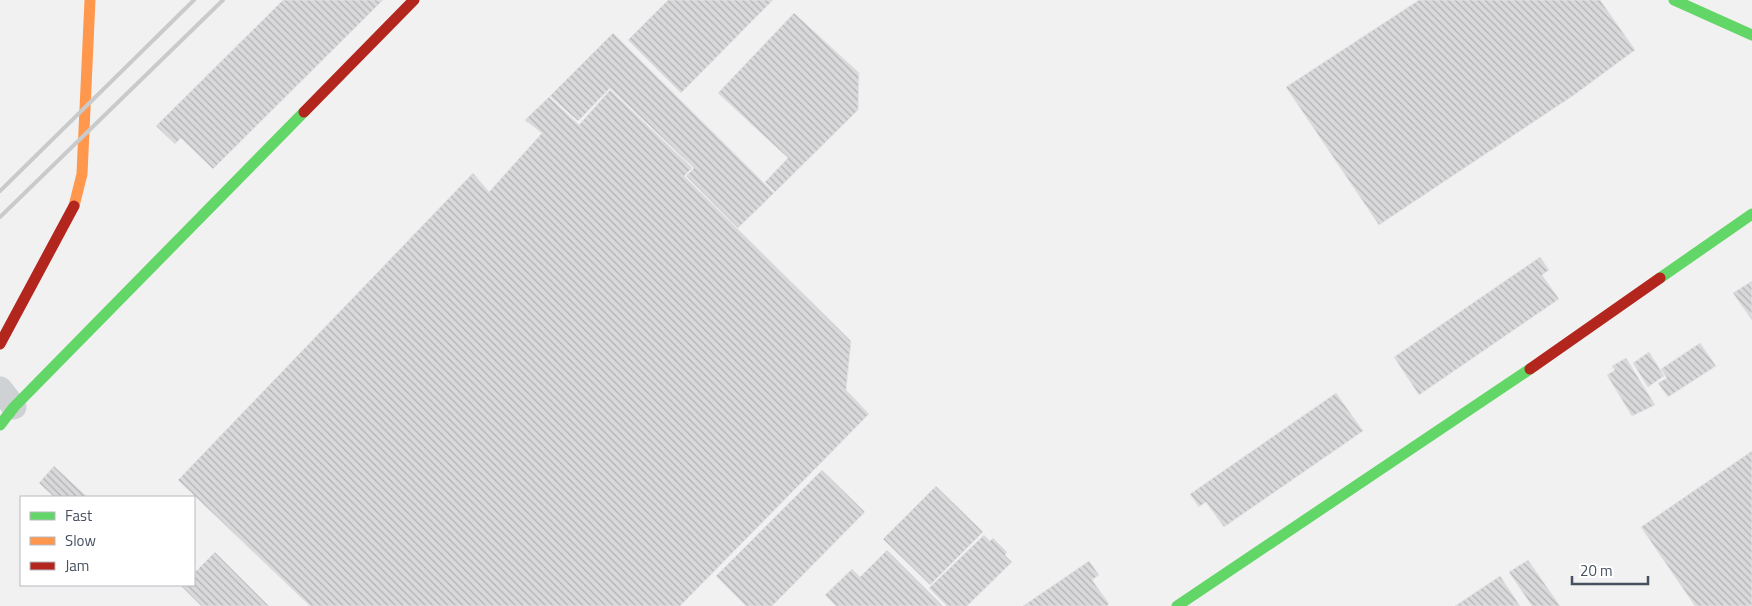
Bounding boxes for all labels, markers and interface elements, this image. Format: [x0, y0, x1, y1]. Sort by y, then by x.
legend [20, 496, 195, 586]
text: Fast [65, 504, 93, 527]
text: Slow [65, 529, 96, 552]
text: Jam [65, 554, 89, 577]
scale bar [1572, 554, 1648, 586]
text: 20 m [1580, 559, 1613, 582]

